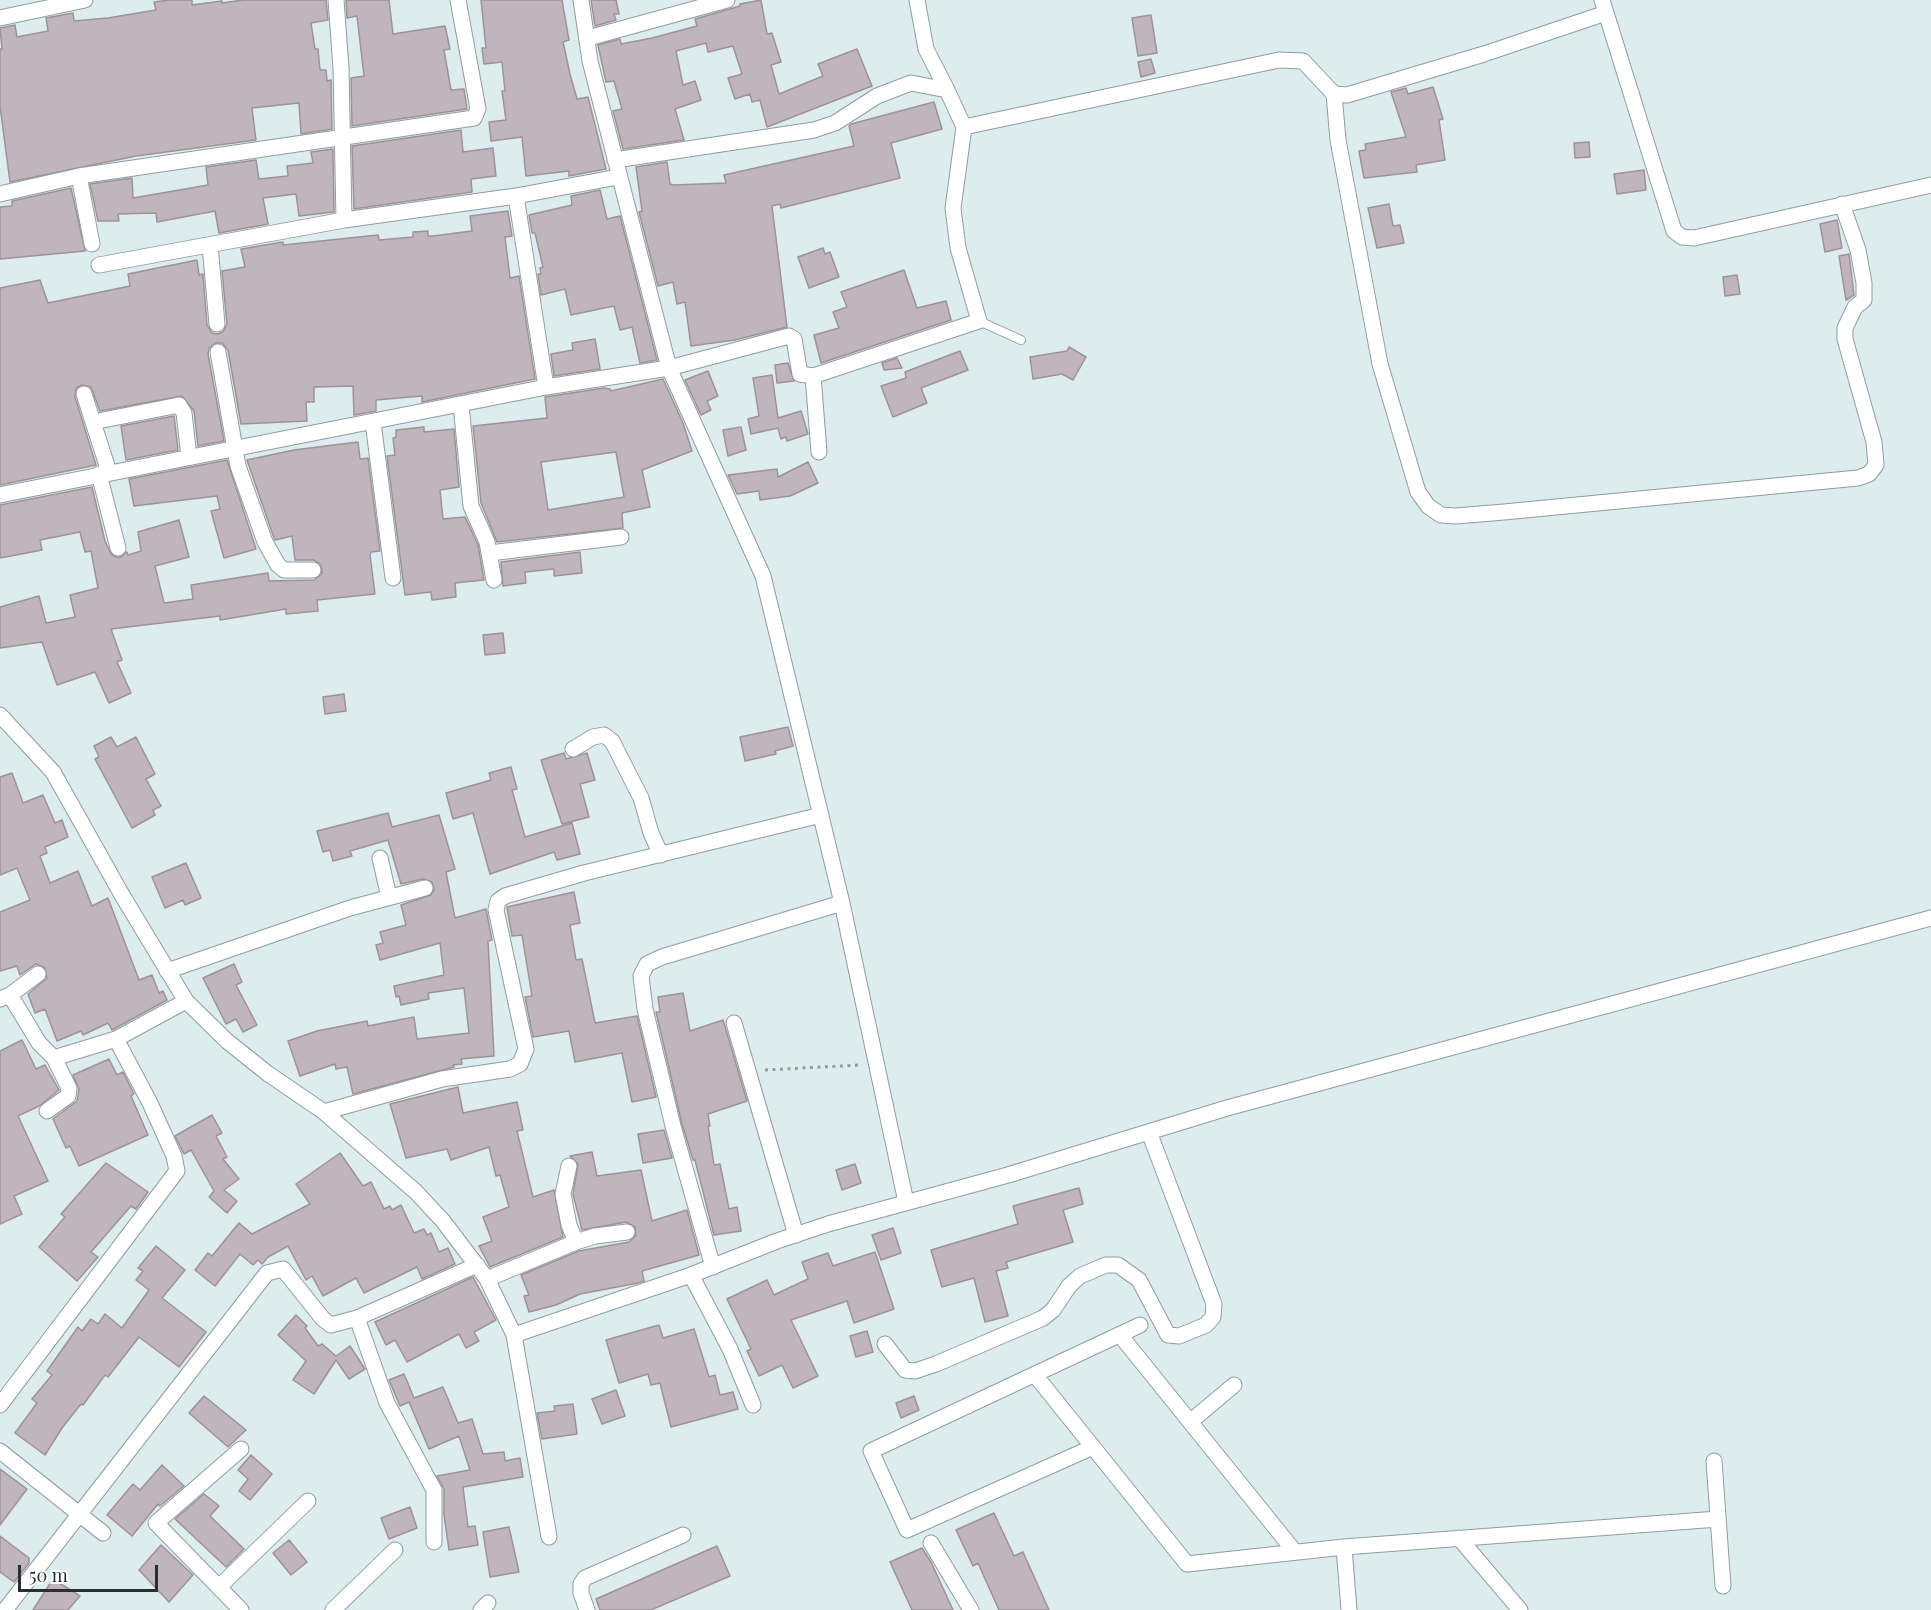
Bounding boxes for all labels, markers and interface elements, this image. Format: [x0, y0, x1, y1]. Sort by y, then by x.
scale bar [21, 1553, 160, 1591]
text: 50 m [29, 1563, 68, 1587]

